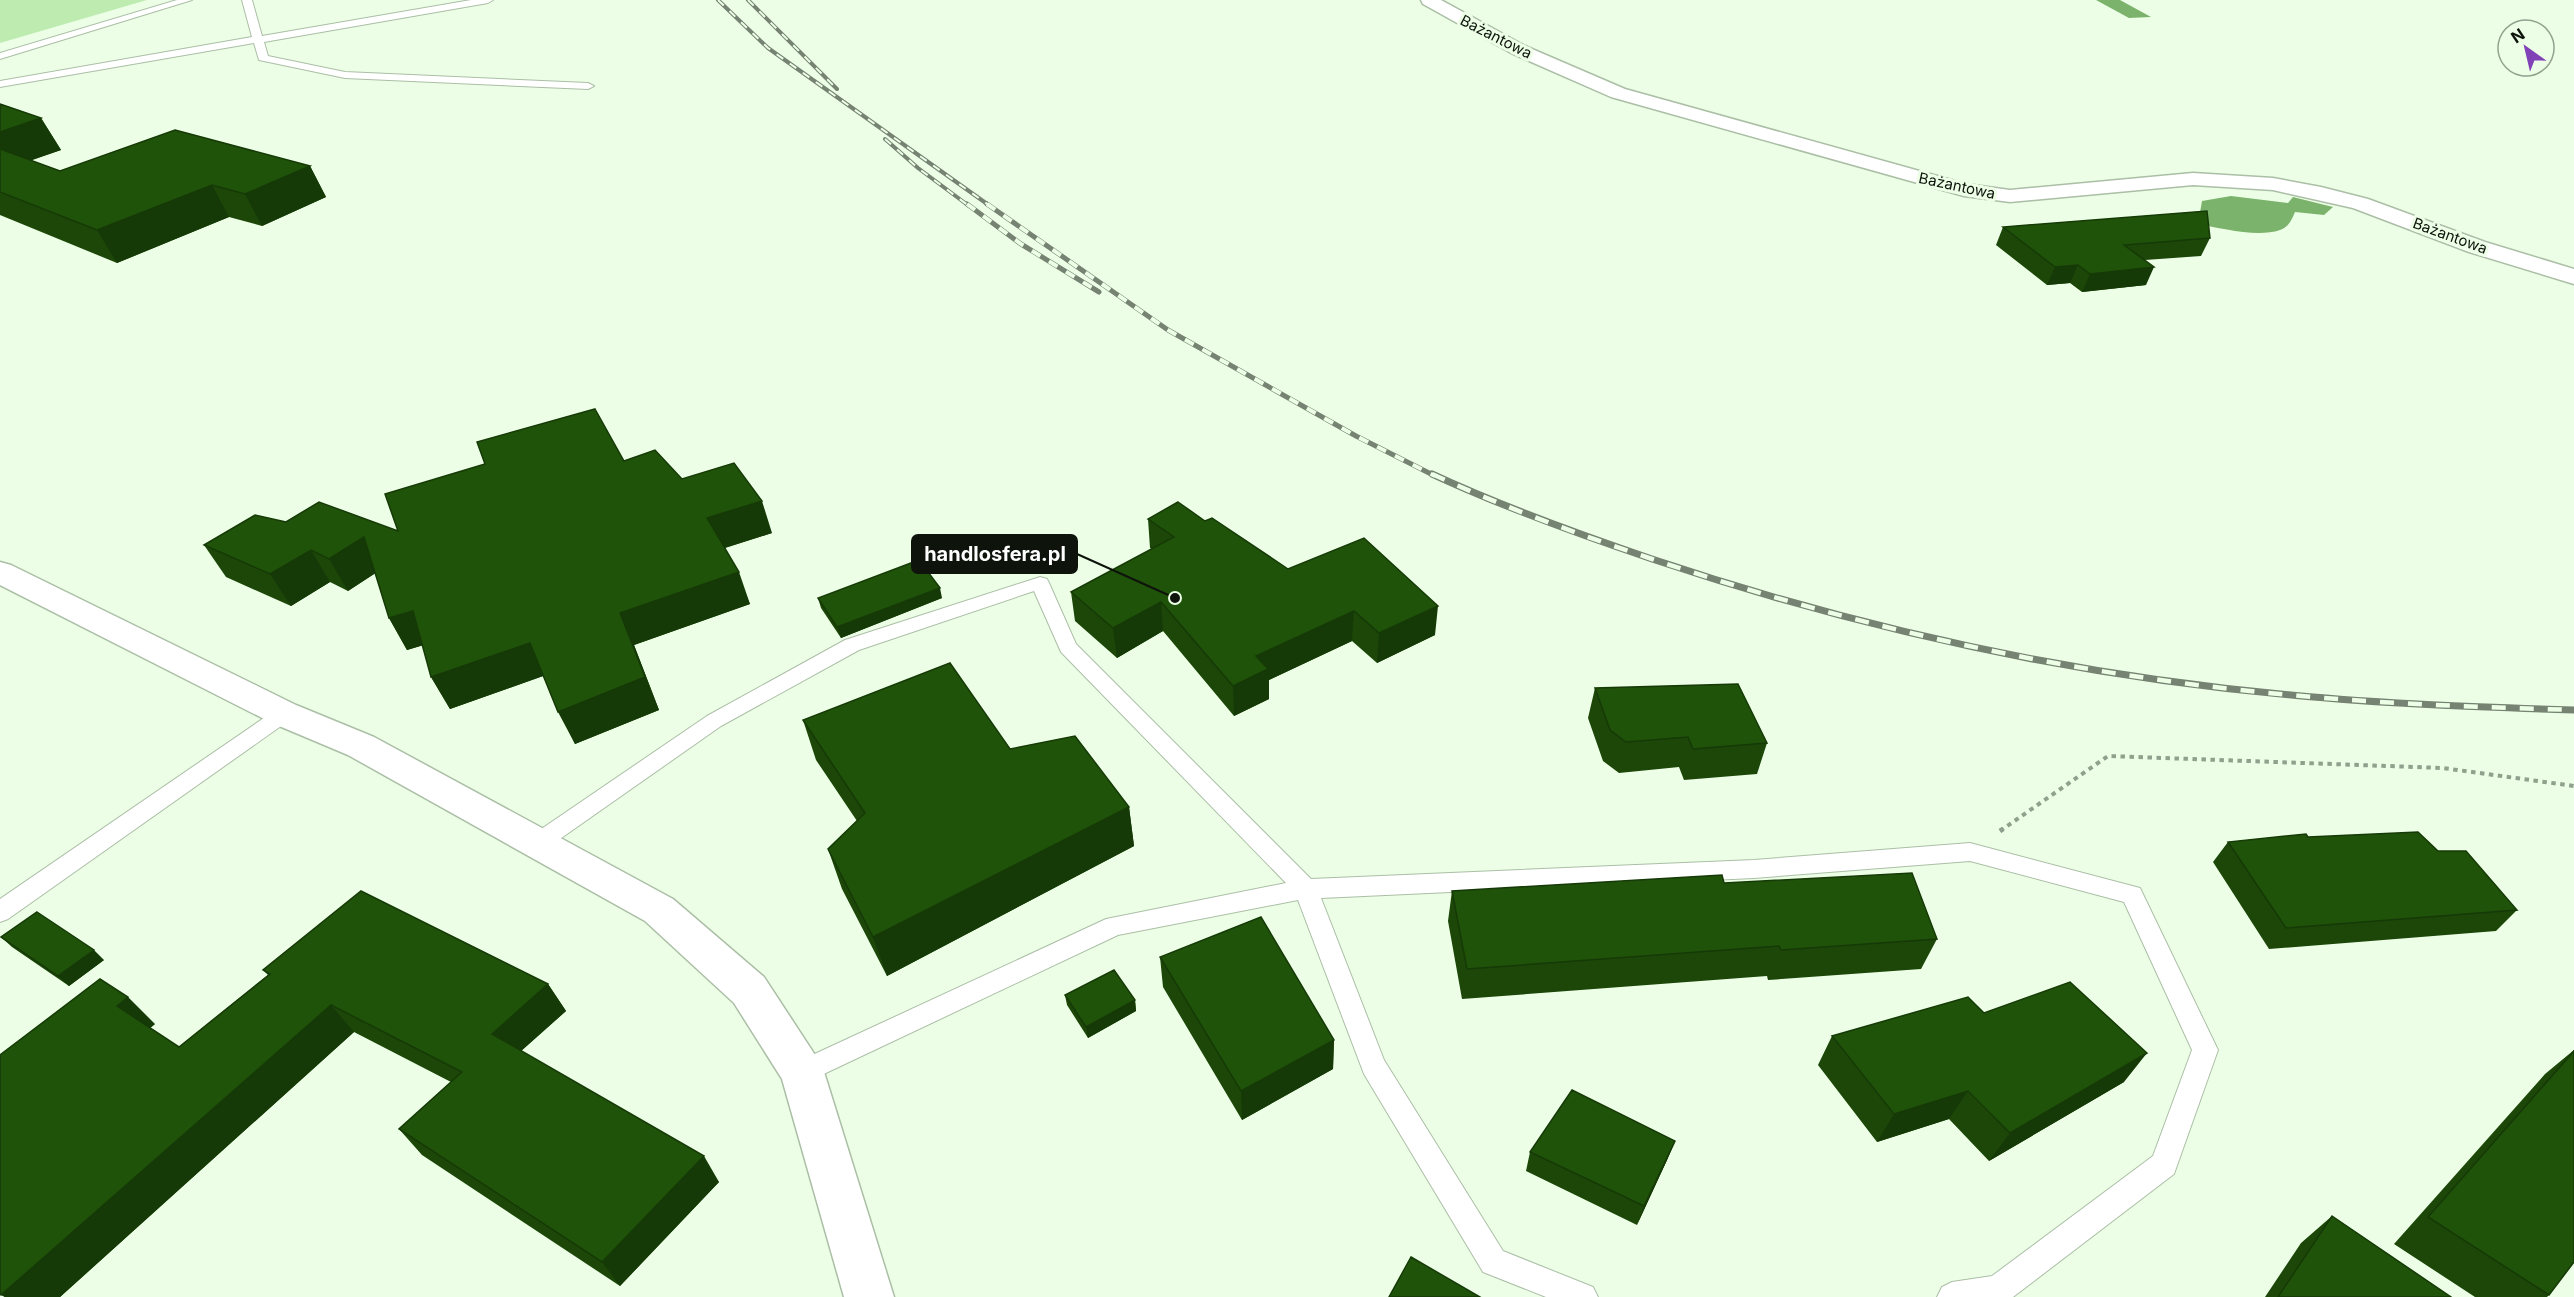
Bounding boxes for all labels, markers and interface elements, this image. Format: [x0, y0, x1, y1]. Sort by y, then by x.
street label: Bażantowa [1457, 10, 1535, 63]
north arrow [2496, 18, 2556, 78]
text: N [2507, 24, 2528, 47]
street label: Bażantowa [1917, 168, 1997, 203]
street label: Bażantowa [2410, 213, 2490, 258]
callout: handlosfera.pl [912, 535, 1077, 573]
text: handlosfera.pl [924, 542, 1066, 566]

